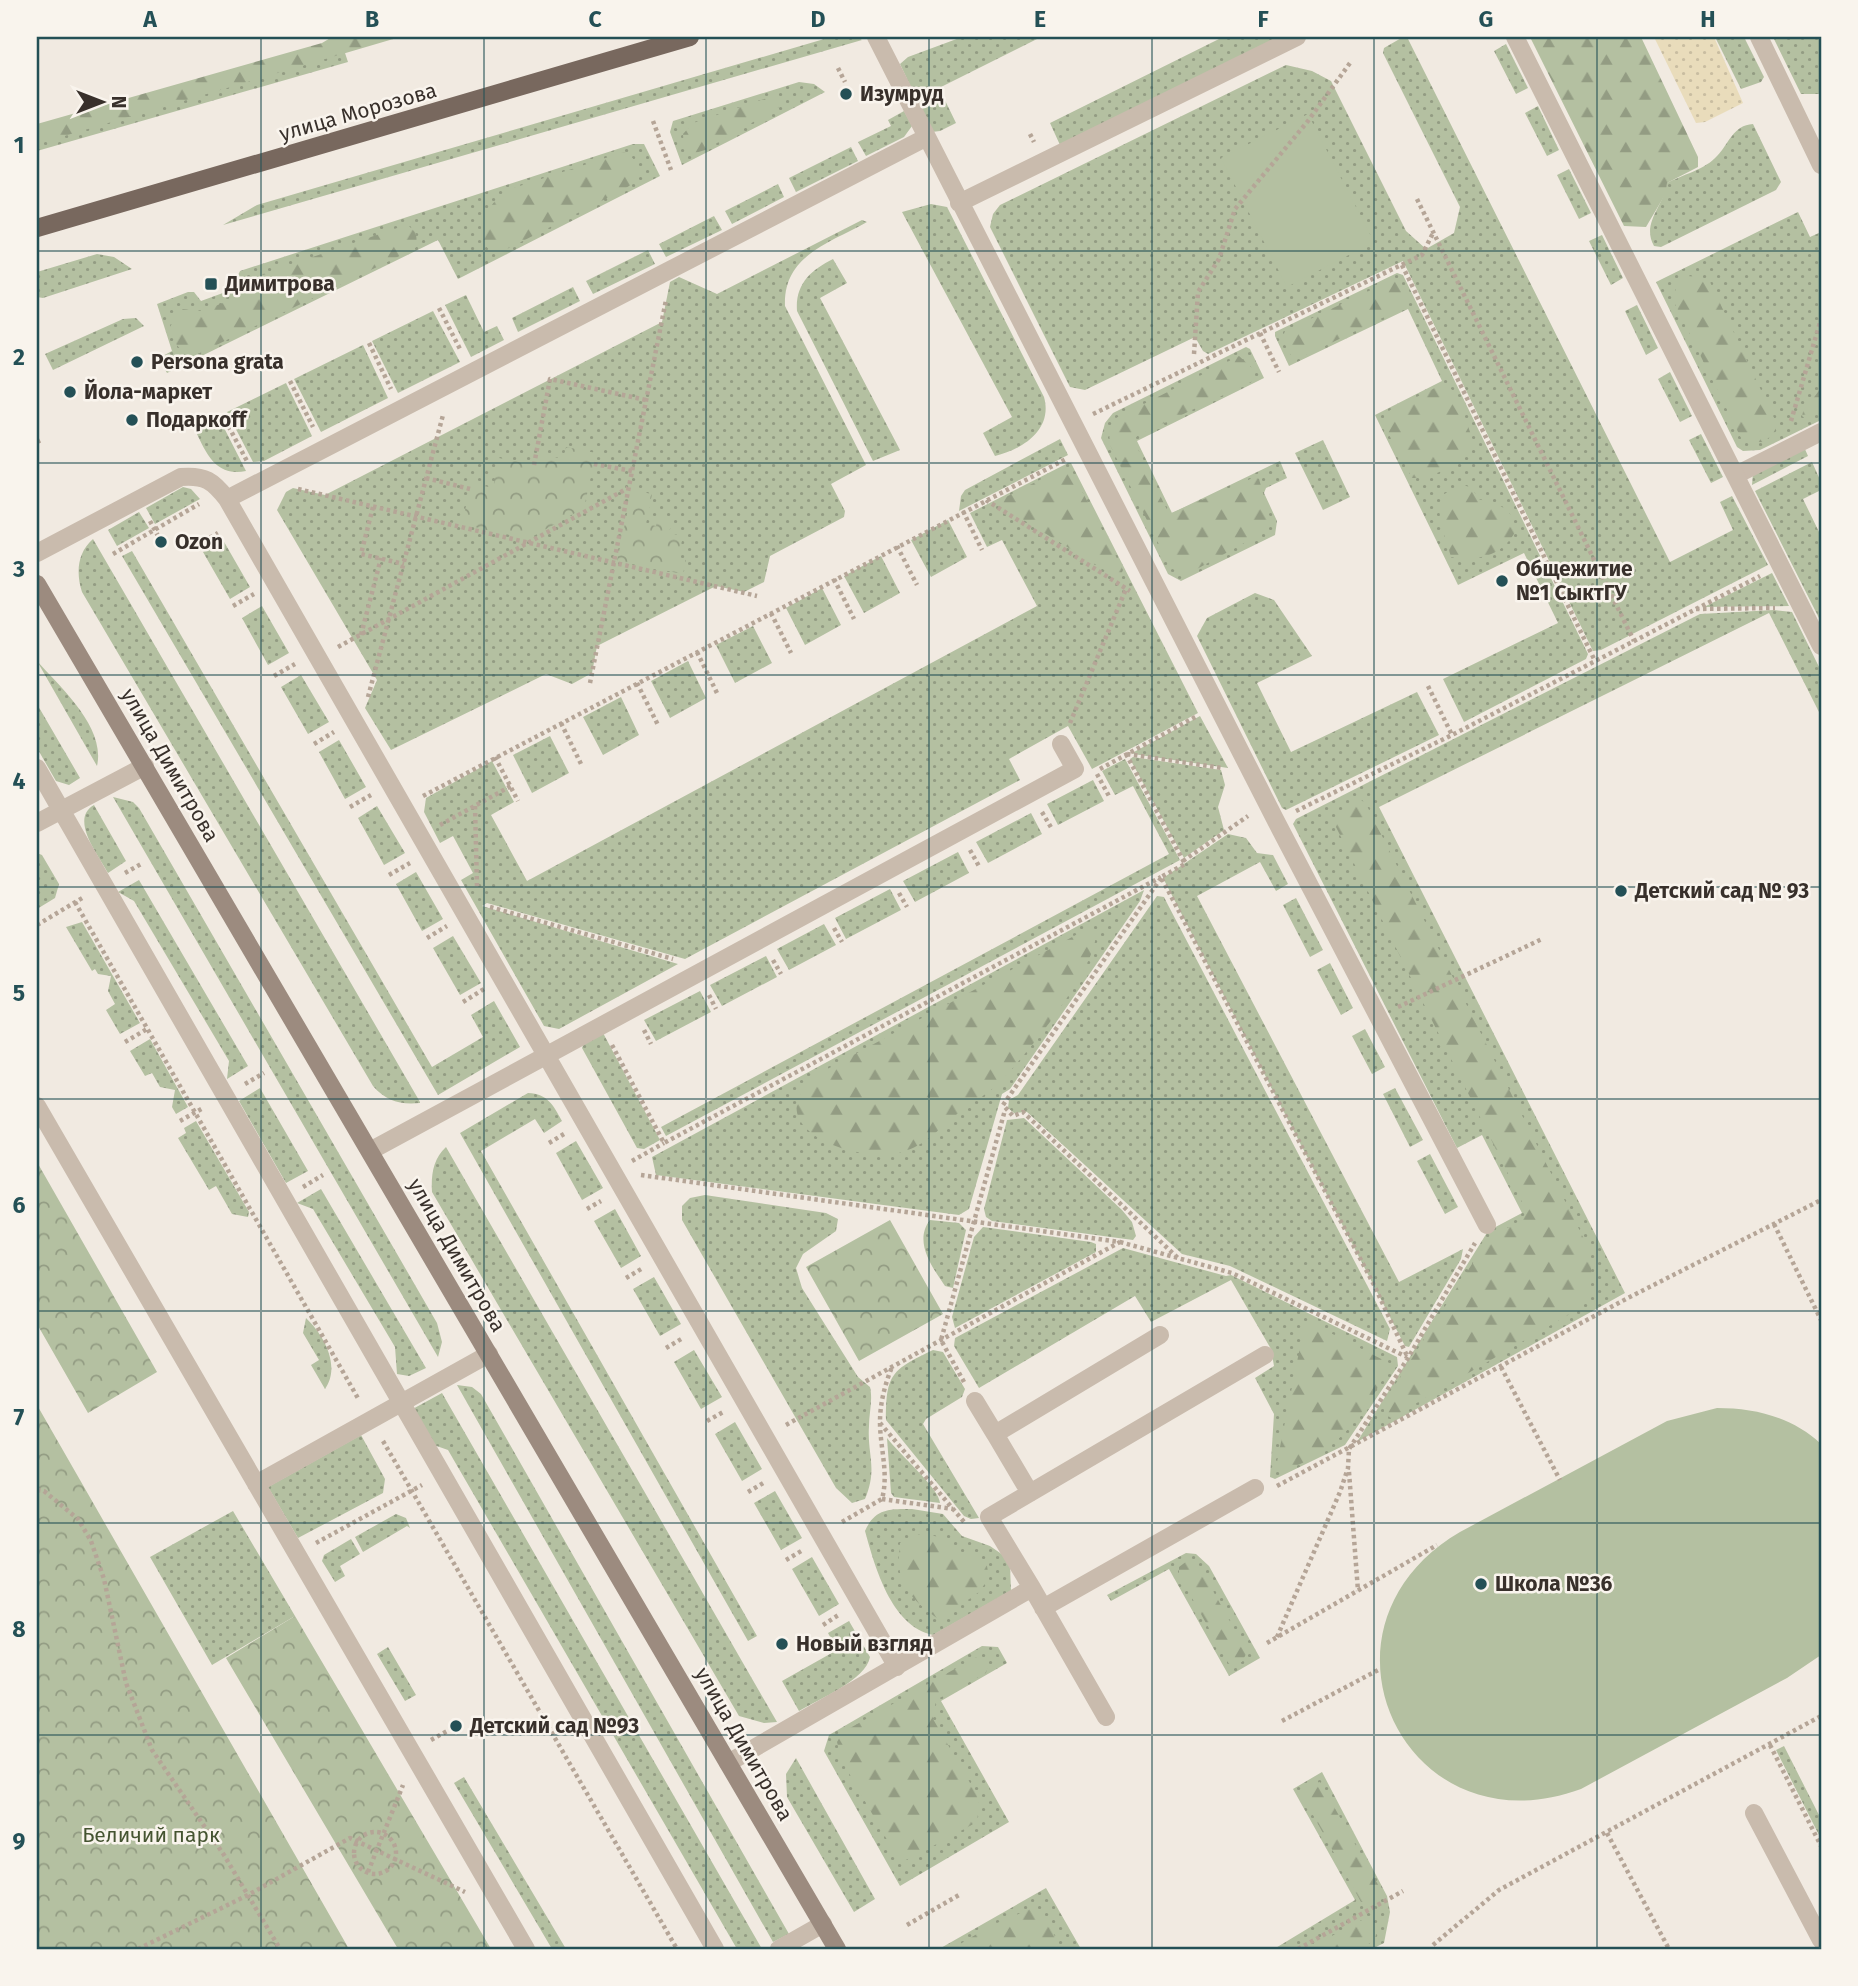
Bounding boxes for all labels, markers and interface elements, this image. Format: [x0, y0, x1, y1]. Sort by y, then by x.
text: A [142, 5, 157, 33]
text: B [365, 5, 379, 33]
text: C [588, 5, 602, 33]
text: D [811, 5, 826, 33]
text: E [1034, 5, 1046, 33]
text: F [1257, 5, 1269, 33]
text: G [1479, 5, 1493, 33]
text: H [1700, 5, 1716, 33]
north arrow [66, 66, 136, 136]
street label: улица Морозова [276, 77, 440, 147]
place label: Изумруд [860, 81, 944, 107]
marker: Изумруд [838, 86, 854, 102]
text: N [107, 96, 130, 108]
text: 1 [14, 131, 24, 159]
place label: Димитрова [224, 271, 335, 297]
marker: Димитрова [203, 276, 219, 292]
text: 2 [13, 343, 25, 371]
place label: Persona grata [151, 349, 284, 375]
marker: Persona grata [129, 354, 145, 370]
place label: Йола-маркет [84, 378, 213, 405]
marker: Йола-маркет [62, 384, 78, 400]
place label: Подаркоff [146, 407, 249, 433]
marker: Подаркоff [124, 412, 140, 428]
place label: Ozon [175, 529, 223, 555]
marker: Ozon [153, 534, 169, 550]
text: 3 [12, 555, 25, 583]
place label: Общежитие №1 СыктГУ [1516, 556, 1633, 606]
marker: Общежитие №1 СыктГУ [1494, 573, 1510, 589]
street label: улица Димитрова [115, 683, 225, 847]
text: 4 [13, 767, 26, 795]
place label: Детский сад № 93 [1634, 878, 1809, 904]
marker: Детский сад № 93 [1613, 883, 1629, 899]
text: 5 [13, 979, 25, 1007]
street label: улица Димитрова [402, 1173, 512, 1337]
text: 6 [13, 1191, 26, 1219]
text: 7 [14, 1403, 25, 1431]
place label: Школа №36 [1495, 1571, 1613, 1597]
marker: Школа №36 [1473, 1576, 1489, 1592]
text: 8 [12, 1615, 26, 1643]
place label: Новый взгляд [796, 1631, 933, 1657]
marker: Новый взгляд [774, 1636, 790, 1652]
street label: улица Димитрова [689, 1662, 799, 1826]
place label: Детский сад №93 [469, 1713, 639, 1739]
marker: Детский сад №93 [448, 1718, 464, 1734]
park label: Беличий парк [82, 1822, 220, 1848]
text: 9 [13, 1827, 26, 1855]

